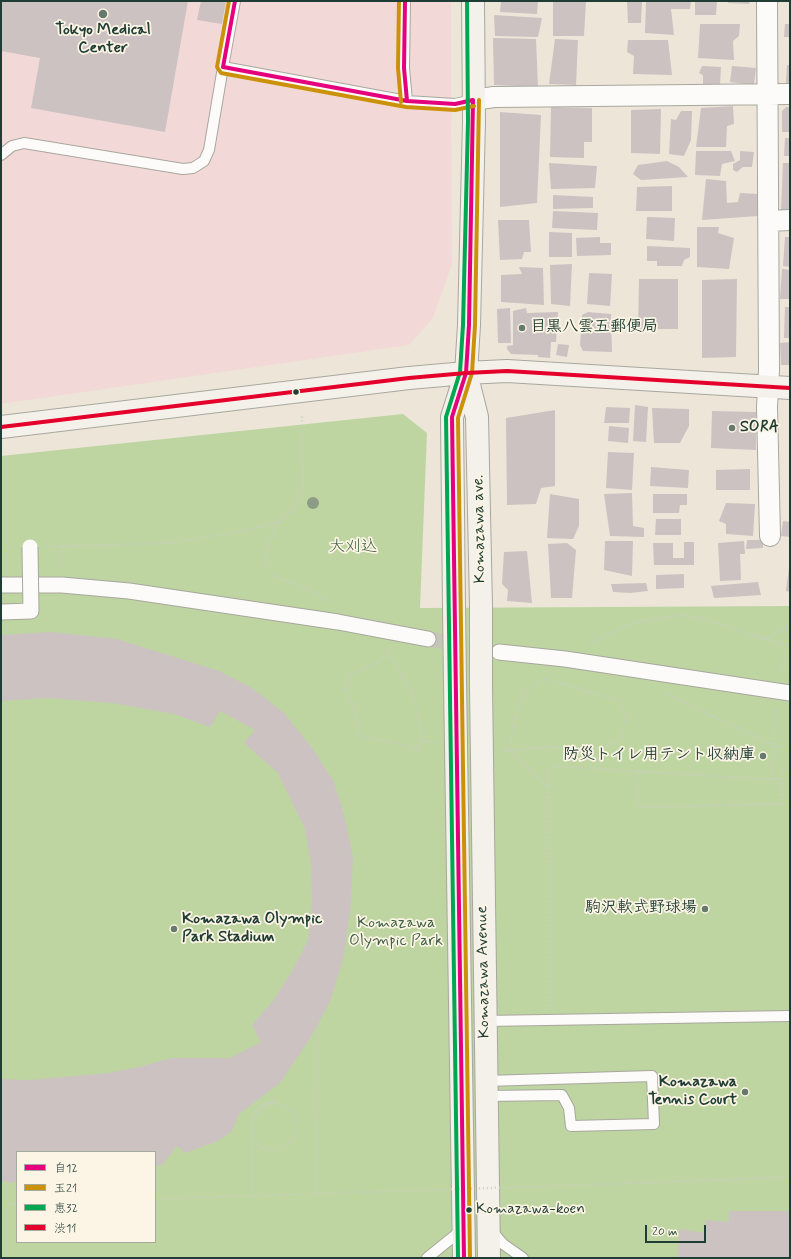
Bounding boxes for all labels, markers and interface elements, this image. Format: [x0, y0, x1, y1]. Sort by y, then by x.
marker: Tokyo Medical Center [97, 8, 109, 20]
place label: Tokyo Medical Center [55, 21, 151, 59]
place label: 目黒八雲五郵便局 [530, 318, 658, 338]
marker: 目黒八雲五郵便局 [517, 323, 527, 333]
unlabelled marker [291, 387, 301, 397]
place label: SORA [740, 418, 779, 438]
marker: SORA [727, 423, 737, 433]
street label: Komazawa ave. [469, 474, 491, 584]
park label: 大刈込 [329, 538, 377, 558]
place label: 防災トイレ用テント収納庫 [563, 746, 755, 766]
marker: 防災トイレ用テント収納庫 [758, 751, 768, 761]
place label: 駒沢軟式野球場 [585, 899, 697, 919]
marker: 駒沢軟式野球場 [700, 904, 710, 914]
street label: Komazawa Avenue [473, 906, 495, 1038]
place label: Komazawa Olympic Park Stadium [182, 910, 322, 948]
park label: Komazawa Olympic Park [349, 914, 443, 952]
marker: Komazawa Olympic Park Stadium [169, 924, 179, 934]
place label: Komazawa Tennis Court [648, 1073, 737, 1111]
marker: Komazawa Tennis Court [740, 1087, 750, 1097]
legend [16, 1151, 156, 1243]
text: 自12 [54, 1161, 78, 1177]
text: 玉21 [54, 1181, 77, 1197]
text: 恵32 [54, 1201, 78, 1217]
place label: Komazawa-koen [476, 1201, 585, 1219]
marker: Komazawa-koen [464, 1205, 474, 1215]
scale bar [647, 1217, 708, 1243]
text: 渋11 [54, 1221, 77, 1237]
text: 20 m [652, 1224, 678, 1240]

